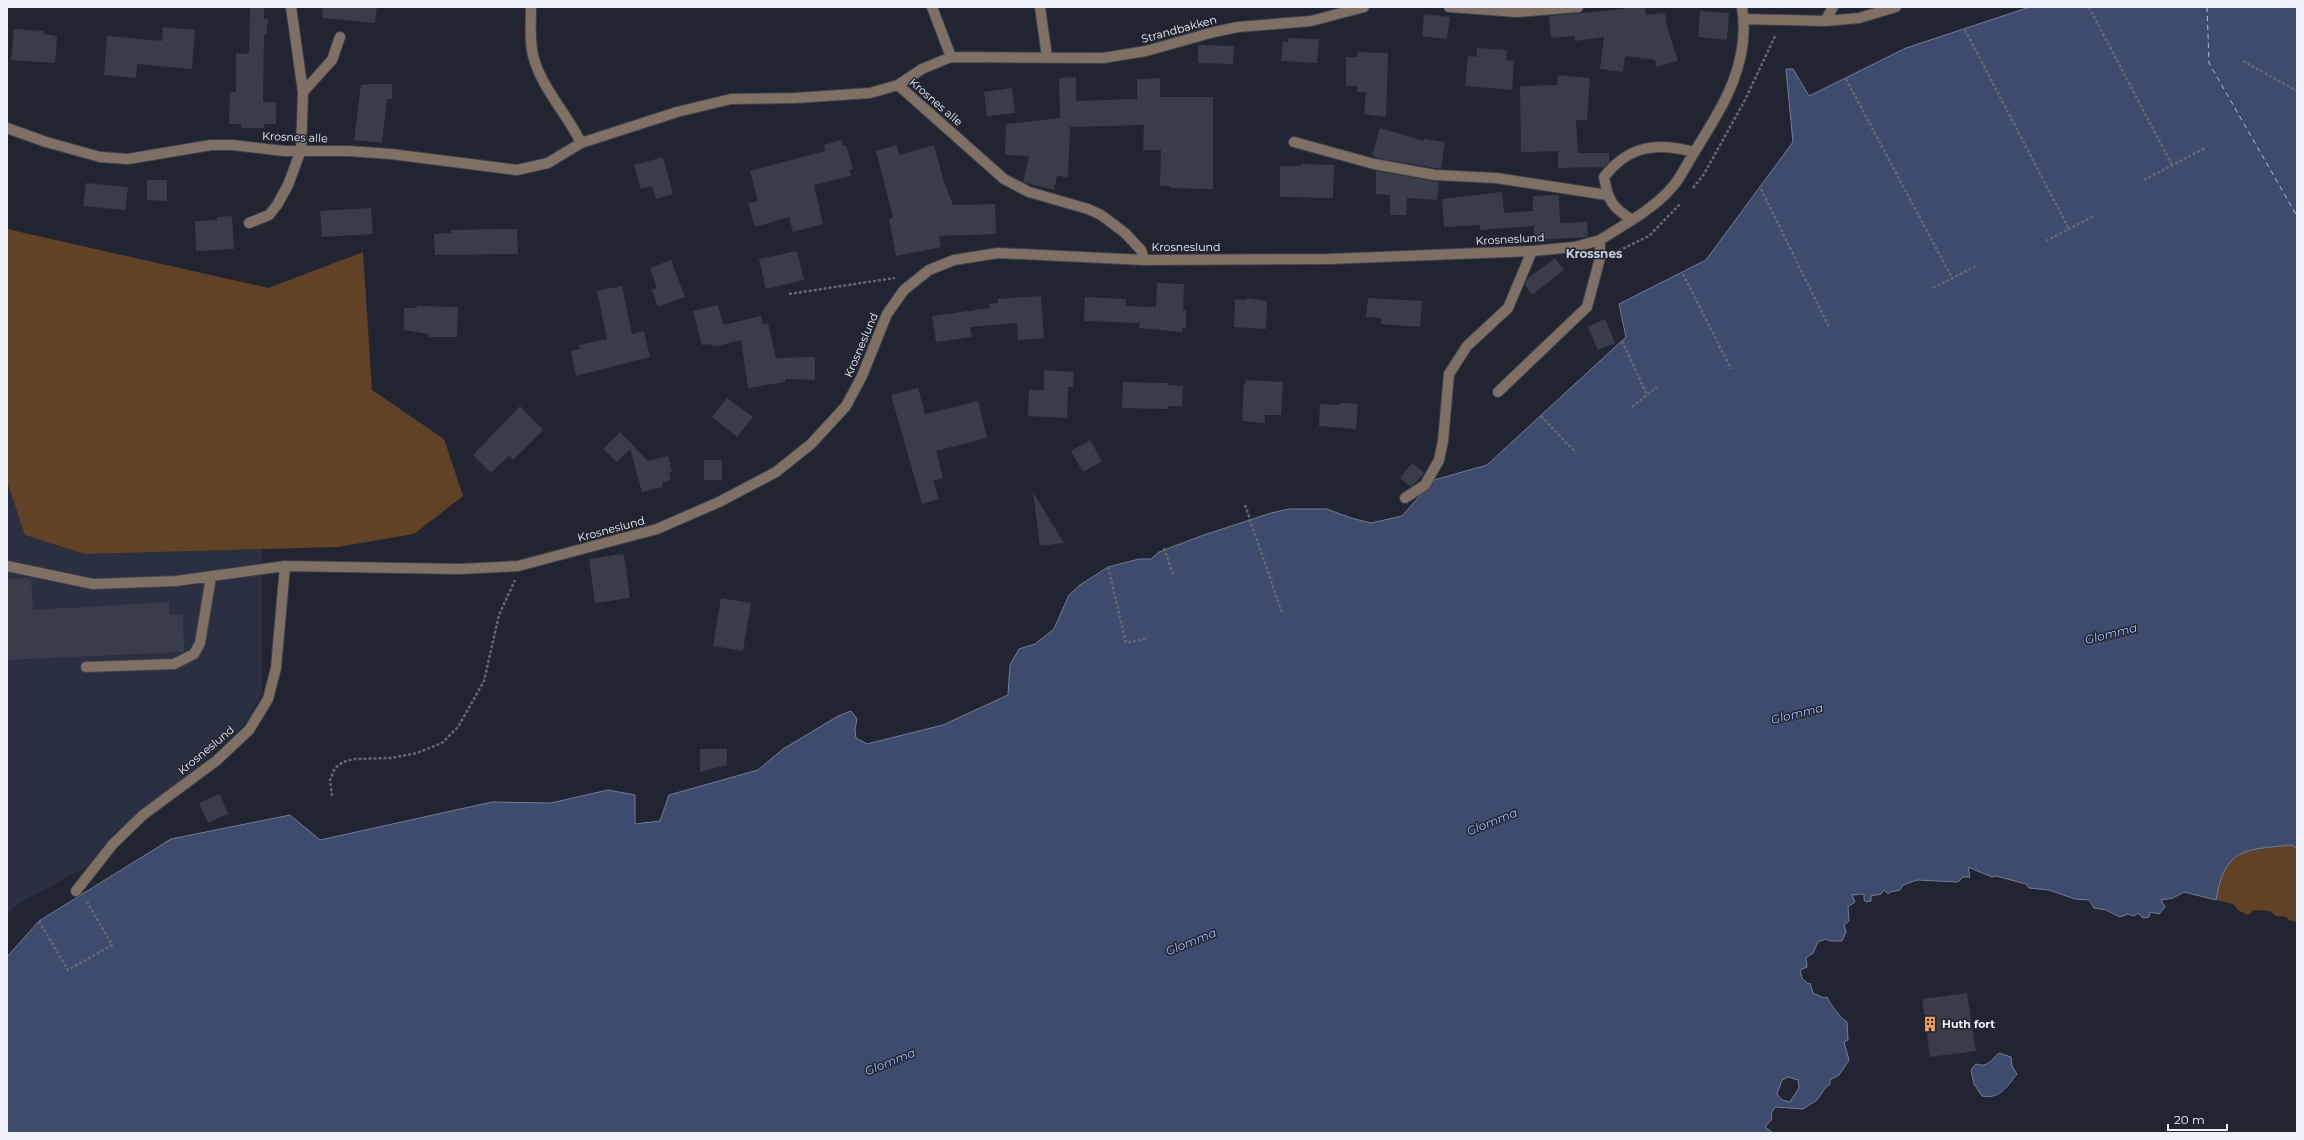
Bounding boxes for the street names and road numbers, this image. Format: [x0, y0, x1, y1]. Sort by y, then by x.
street label: Strandbakken [1140, 12, 1218, 46]
street label: Krosnes alle [907, 75, 966, 129]
street label: Krosnes alle [262, 129, 328, 145]
street label: Krosneslund [1475, 230, 1545, 248]
street label: Krosneslund [1152, 240, 1220, 254]
street label: Krosneslund [841, 311, 881, 379]
street label: Krosneslund [576, 513, 646, 545]
street label: Krosneslund [175, 722, 237, 778]

